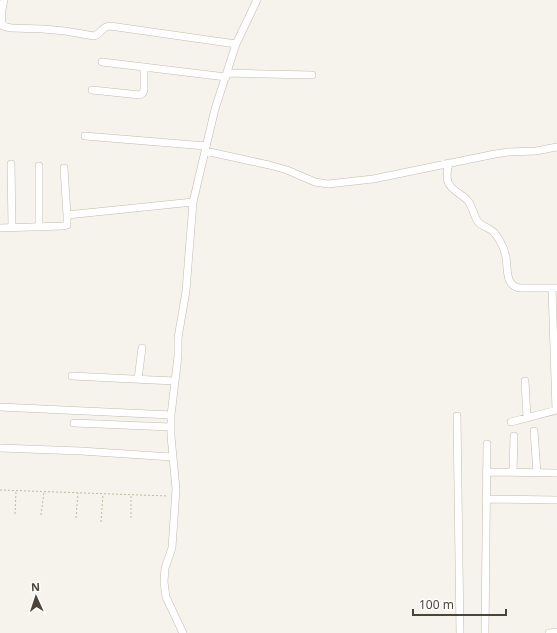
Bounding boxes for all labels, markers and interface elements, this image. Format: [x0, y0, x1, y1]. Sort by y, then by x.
north arrow [16, 577, 56, 617]
text: N [31, 579, 40, 594]
scale bar [413, 591, 506, 617]
text: 100 m [419, 596, 454, 613]

